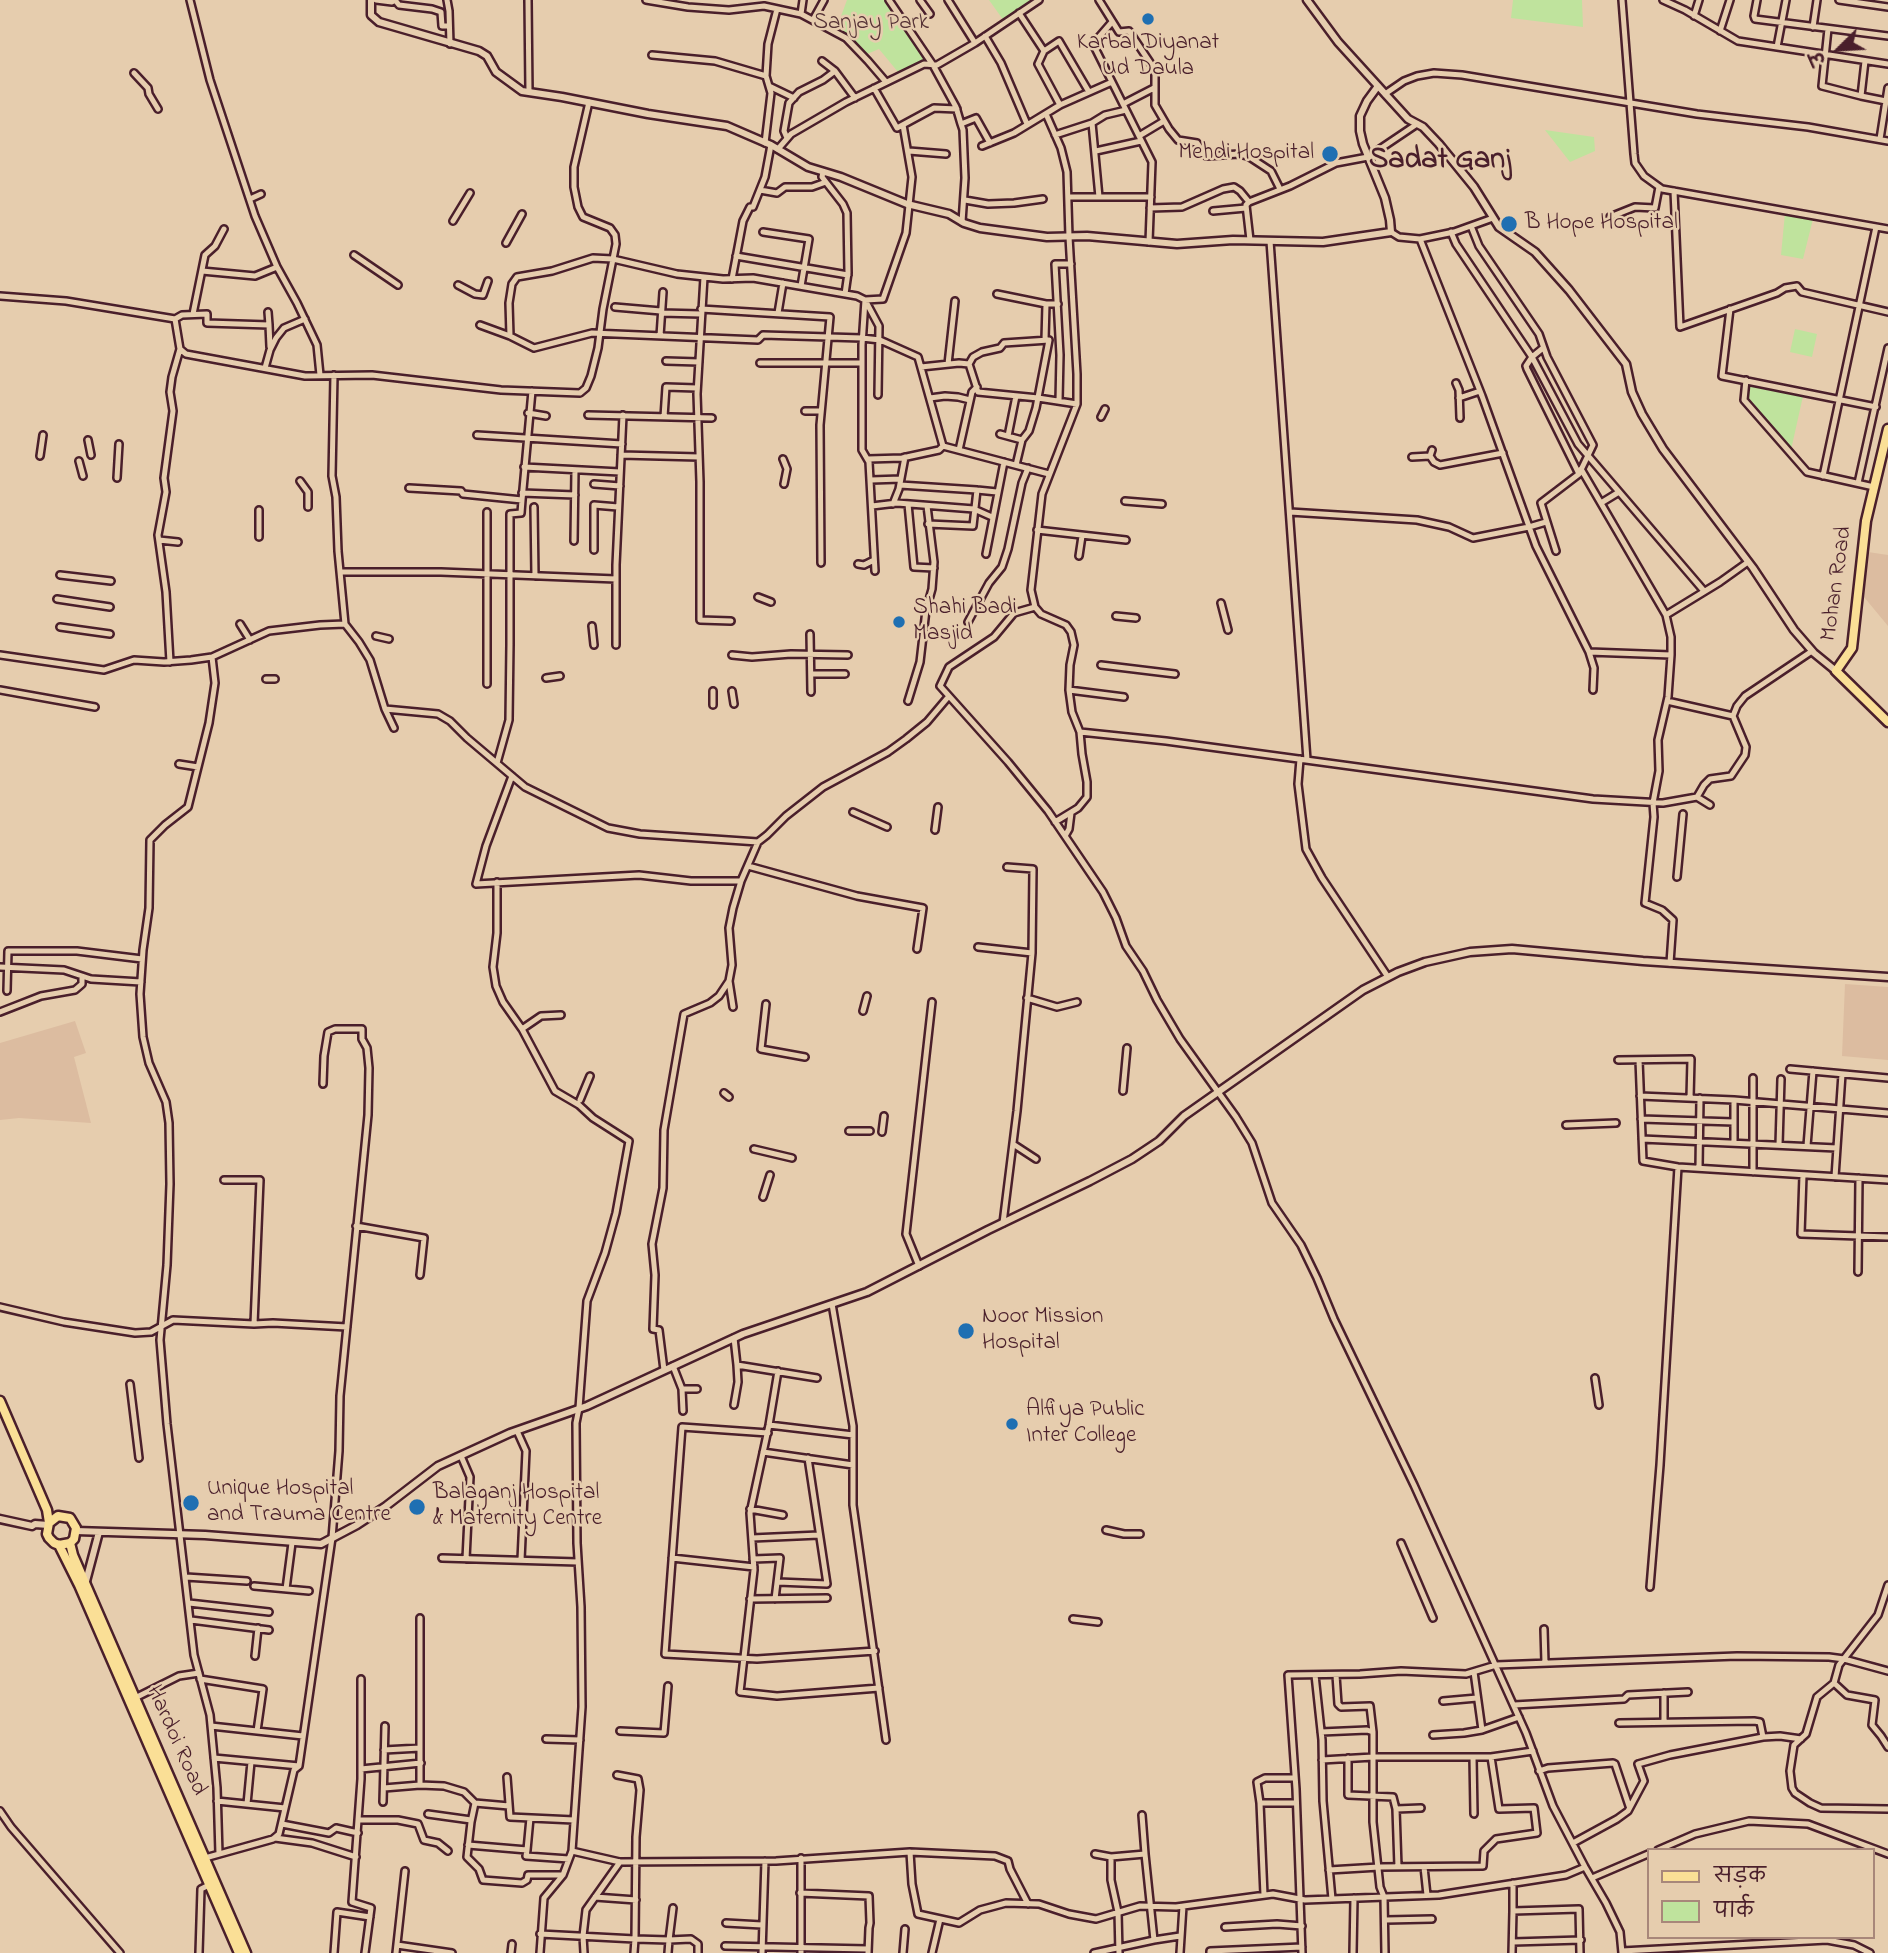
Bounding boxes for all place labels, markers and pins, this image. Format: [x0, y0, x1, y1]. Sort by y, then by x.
marker: Karbal Diyanat Ud Daula [1140, 11, 1156, 27]
place label: Karbal Diyanat Ud Daula [1077, 30, 1219, 84]
place label: Mehdi Hospital [1178, 140, 1314, 168]
marker: Mehdi Hospital [1320, 144, 1340, 164]
place label: B Hope Hospital [1525, 210, 1678, 238]
marker: B Hope Hospital [1499, 214, 1519, 234]
place label: Shahi Badi Masjid [913, 595, 1017, 649]
marker: Shahi Badi Masjid [891, 614, 907, 630]
place label: Noor Mission Hospital [982, 1304, 1103, 1358]
marker: Noor Mission Hospital [956, 1321, 976, 1341]
place label: Alfiya Public Inter College [1026, 1397, 1144, 1451]
marker: Alfiya Public Inter College [1004, 1416, 1020, 1432]
place label: Unique Hospital and Trauma Centre [207, 1476, 391, 1530]
place label: Balaganj Hospital & Maternity Centre [433, 1480, 602, 1534]
marker: Unique Hospital and Trauma Centre [181, 1493, 201, 1513]
marker: Balaganj Hospital & Maternity Centre [407, 1497, 427, 1517]

